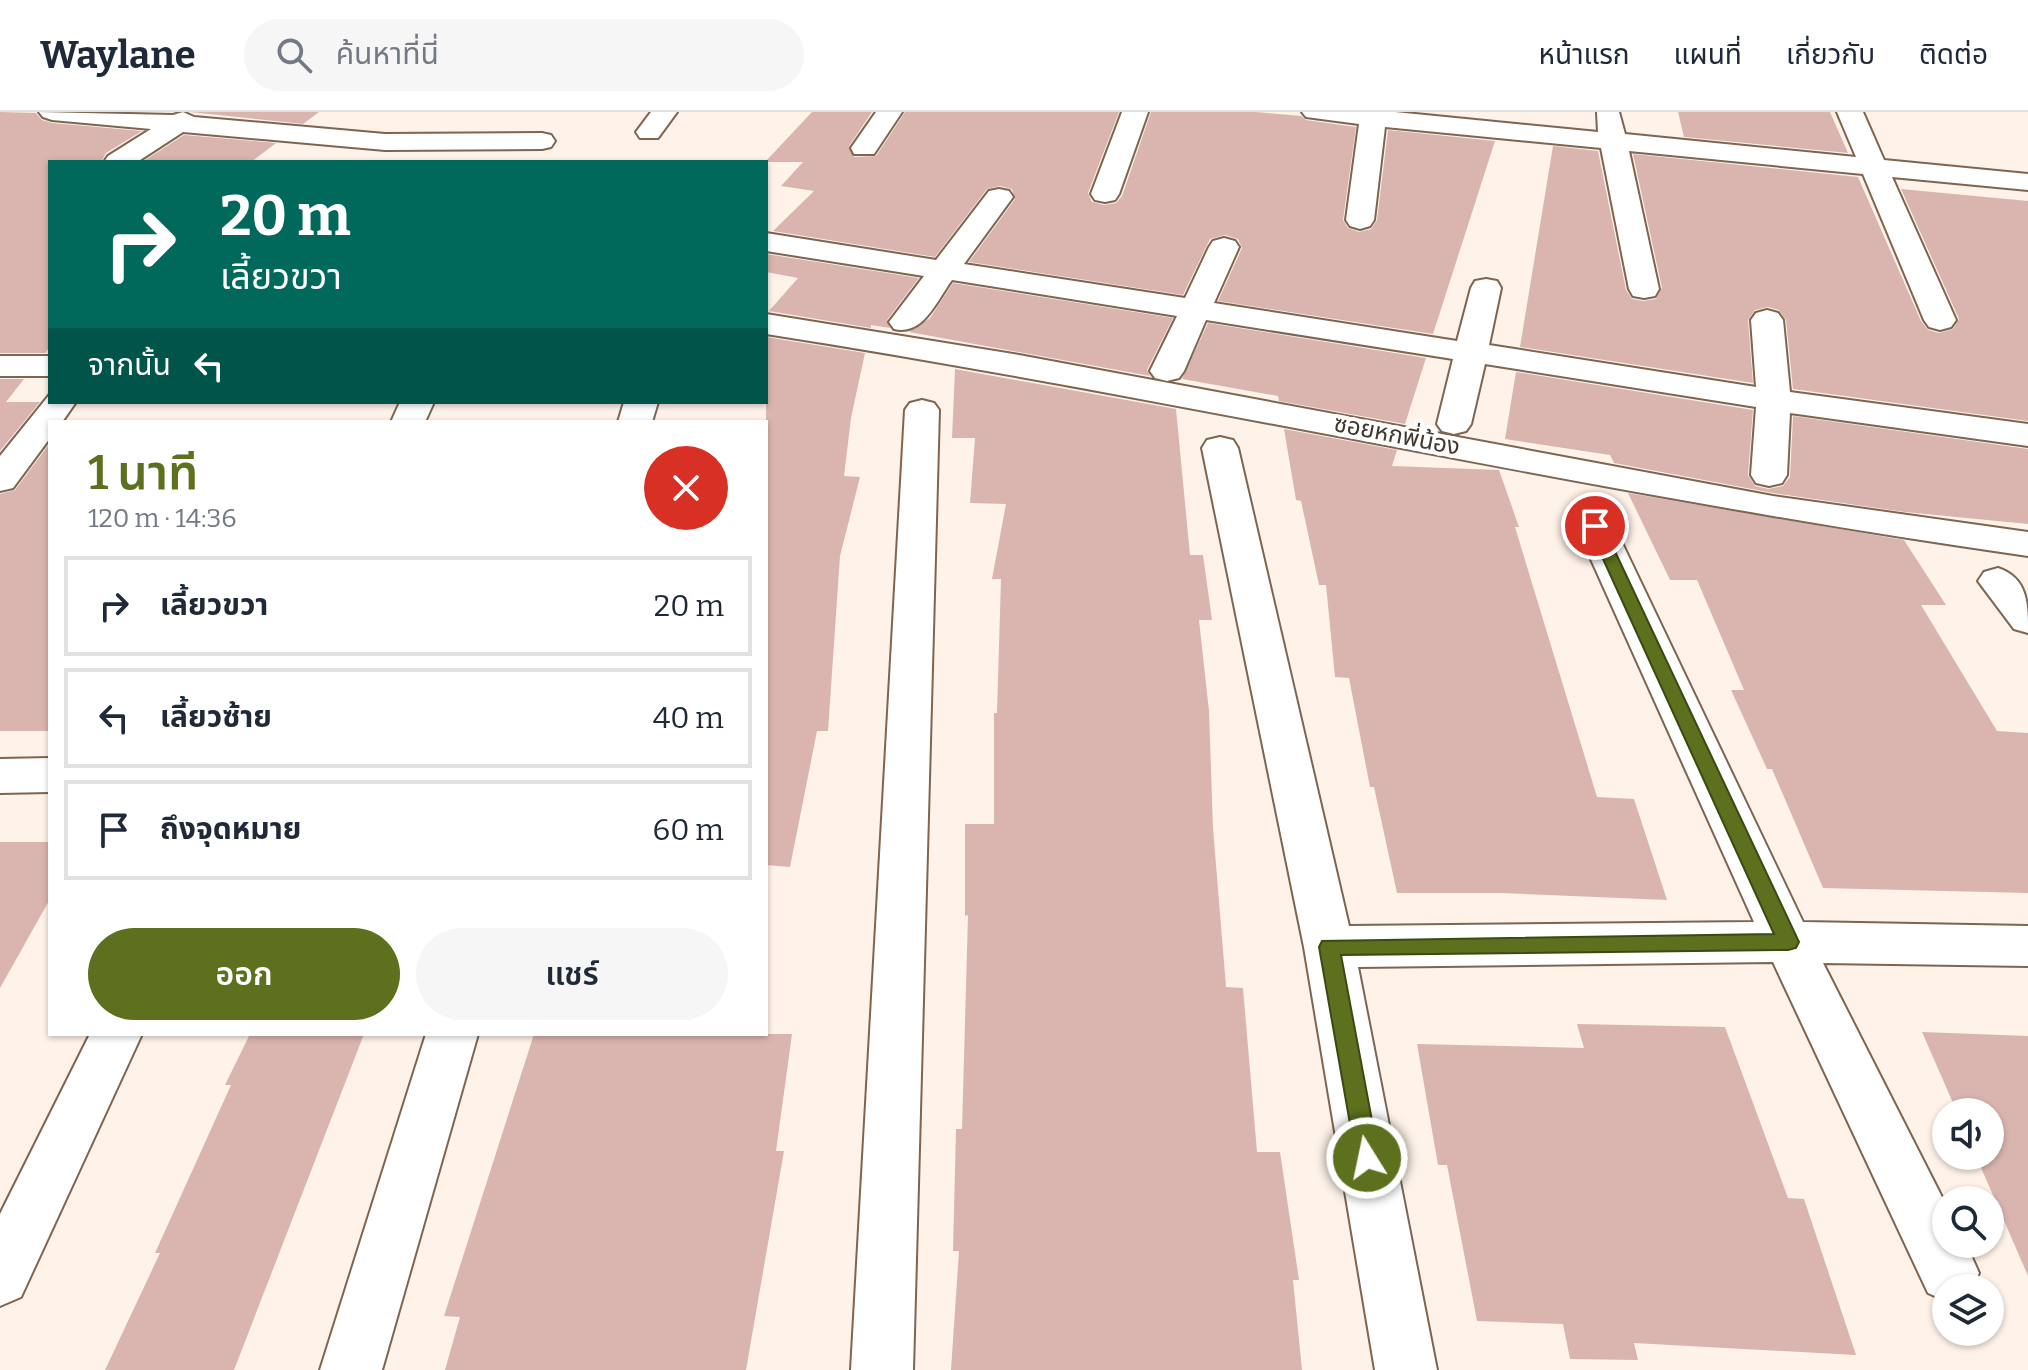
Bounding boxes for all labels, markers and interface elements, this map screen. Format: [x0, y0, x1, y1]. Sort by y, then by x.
search box [244, 19, 804, 91]
text: Waylane [40, 32, 196, 78]
icon: search [272, 33, 316, 77]
text: ค้นหาที่นี่ [336, 36, 439, 72]
text: หน้าแรก [1539, 38, 1630, 71]
text: แผนที่ [1674, 38, 1742, 71]
text: เกี่ยวกับ [1786, 38, 1875, 71]
text: ติดต่อ [1919, 38, 1988, 71]
text: 20 m [220, 183, 351, 250]
icon: right [88, 192, 192, 296]
text: เลี้ยวขวา [220, 255, 342, 299]
icon: left [187, 344, 231, 388]
text: จากนั้น [88, 347, 171, 383]
street label: ซอยหกพี่น้อง [1332, 406, 1463, 461]
text: 1 นาที [88, 444, 198, 502]
button: close [644, 446, 728, 530]
pin [1561, 492, 1629, 560]
text: 120 m · 14:36 [88, 503, 237, 534]
icon: arrive [1573, 504, 1617, 548]
icon: right [92, 584, 136, 628]
text: เลี้ยวขวา [160, 587, 268, 623]
text: 20 m [654, 588, 724, 624]
icon: left [92, 696, 136, 740]
text: เลี้ยวซ้าย [160, 699, 272, 735]
text: 40 m [653, 700, 724, 736]
icon: arrive [92, 808, 136, 852]
text: ถึงจุดหมาย [160, 811, 301, 847]
text: 60 m [653, 812, 724, 848]
button: ออก [88, 928, 400, 1020]
button: แชร์ [416, 928, 728, 1020]
map controls [1932, 1098, 2004, 1346]
button: sound [1932, 1098, 2004, 1170]
position arrow [1325, 1116, 1409, 1200]
button: search [1932, 1186, 2004, 1258]
button: layers [1932, 1274, 2004, 1346]

